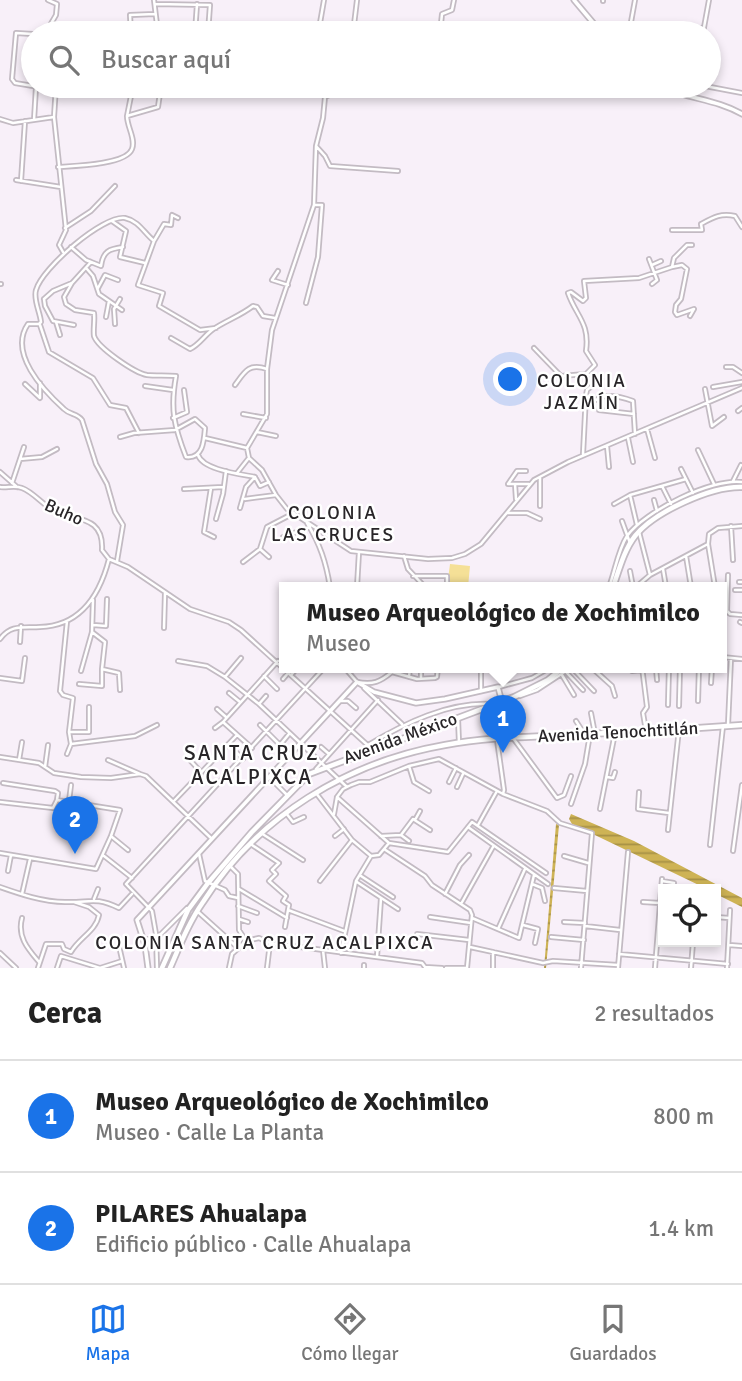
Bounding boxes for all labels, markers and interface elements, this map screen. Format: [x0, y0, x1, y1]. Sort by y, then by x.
search box [21, 21, 721, 98]
icon: search [45, 41, 83, 79]
text: Buscar aquí [101, 44, 231, 76]
your location [493, 362, 527, 396]
district label: COLONIA JAZMÍN [537, 369, 627, 415]
street label: Buho [41, 494, 87, 530]
district label: COLONIA LAS CRUCES [271, 501, 395, 547]
popup [279, 582, 727, 673]
text: Museo Arqueológico de Xochimilco [306, 597, 700, 629]
text: Museo [306, 629, 371, 658]
pin: 1 [480, 695, 526, 753]
street label: Avenida México [340, 707, 460, 769]
street label: Avenida Tenochtitlán [537, 717, 699, 747]
district label: SANTA CRUZ ACALPIXCA [184, 740, 320, 790]
pin: 2 [52, 796, 98, 854]
map controls [658, 884, 721, 947]
button: locate [658, 884, 721, 947]
district label: COLONIA SANTA CRUZ ACALPIXCA [95, 931, 435, 955]
text: Cerca [28, 995, 102, 1032]
text: 2 resultados [594, 999, 714, 1028]
text: Museo Arqueológico de Xochimilco [95, 1086, 489, 1118]
text: 1 [45, 1102, 57, 1131]
text: 800 m [653, 1102, 714, 1131]
text: Museo · Calle La Planta [95, 1118, 324, 1147]
text: PILARES Ahualapa [95, 1198, 307, 1230]
text: 2 [45, 1214, 57, 1243]
text: 1.4 km [648, 1214, 714, 1243]
text: Edificio público · Calle Ahualapa [95, 1230, 411, 1259]
tab: Mapa [86, 1300, 130, 1366]
tab: Cómo llegar [301, 1300, 399, 1366]
tab: Guardados [570, 1300, 656, 1366]

